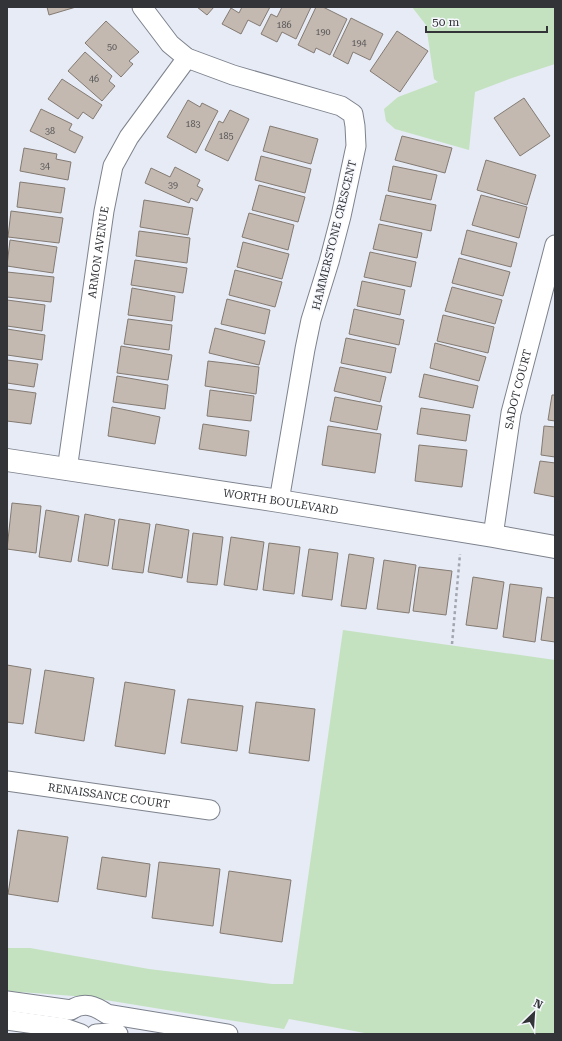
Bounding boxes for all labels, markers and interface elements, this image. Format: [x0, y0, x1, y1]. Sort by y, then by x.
scale bar [426, 8, 547, 34]
text: 50 m [432, 15, 459, 29]
house number: 186 [276, 20, 292, 30]
house number: 190 [315, 27, 331, 37]
house number: 194 [351, 38, 367, 48]
house number: 50 [107, 42, 117, 52]
house number: 46 [89, 74, 99, 84]
house number: 183 [185, 119, 201, 129]
house number: 38 [45, 126, 55, 136]
house number: 185 [218, 131, 234, 141]
street label: HAMMERSTONE CRESCENT [310, 159, 359, 311]
house number: 34 [40, 161, 50, 171]
house number: 39 [168, 180, 178, 190]
street label: ARMON AVENUE [86, 205, 112, 299]
street label: SADOT COURT [503, 348, 534, 430]
street label: WORTH BOULEVARD [222, 487, 339, 518]
street label: RENAISSANCE COURT [47, 781, 171, 811]
north arrow [514, 993, 554, 1033]
text: N [531, 997, 545, 1012]

